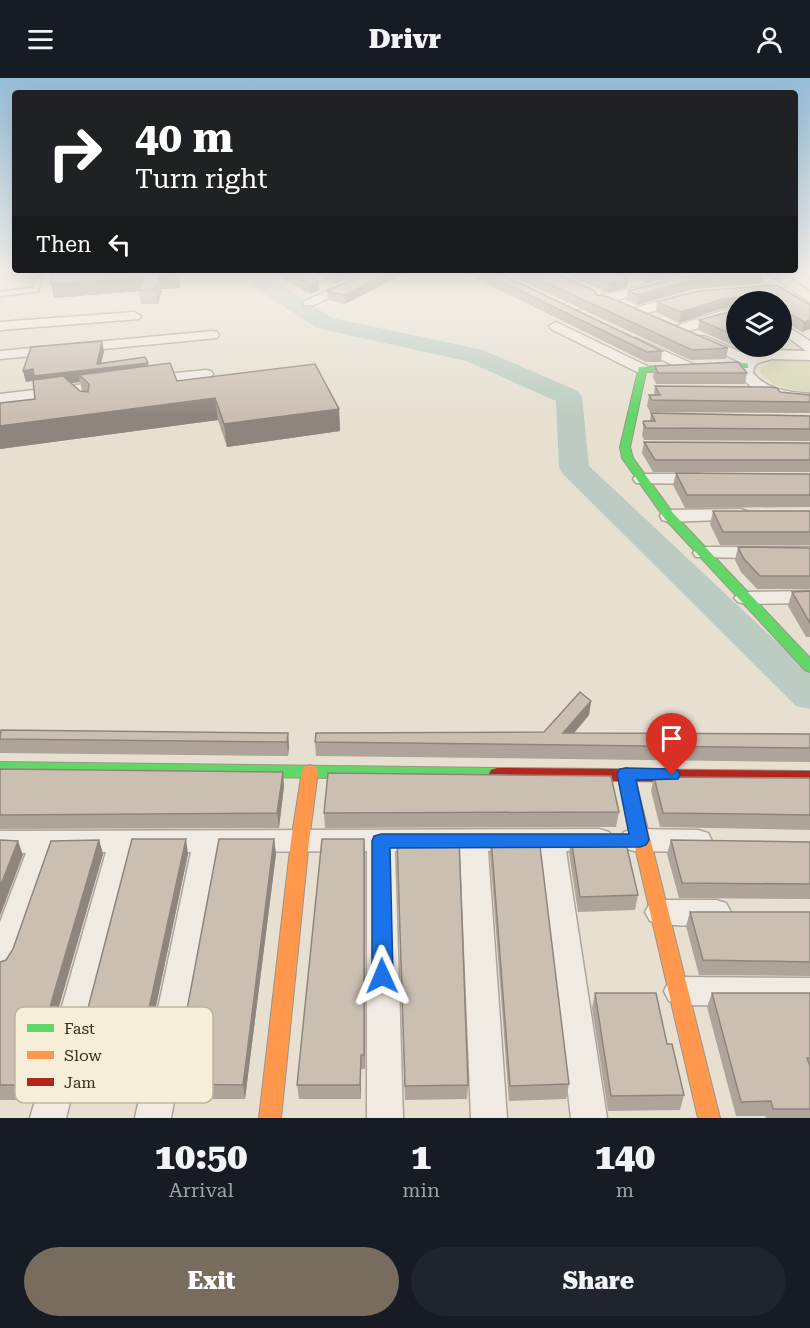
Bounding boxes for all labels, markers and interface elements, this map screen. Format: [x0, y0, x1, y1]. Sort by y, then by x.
icon: menu [24, 23, 57, 56]
text: Drivr [369, 23, 441, 55]
icon: person [753, 23, 786, 56]
text: 40 m [135, 113, 233, 162]
icon: right [36, 114, 114, 192]
text: Turn right [135, 163, 268, 195]
icon: left [103, 228, 136, 261]
text: Then [36, 232, 91, 257]
map controls [726, 291, 792, 357]
button: layers [726, 291, 792, 357]
pin [646, 713, 697, 775]
icon: arrive [655, 722, 688, 755]
position arrow [350, 944, 414, 1008]
legend [15, 1007, 213, 1103]
text: Fast [64, 1019, 95, 1038]
text: Slow [64, 1046, 102, 1065]
text: Jam [64, 1073, 96, 1092]
text: 10:50 [155, 1136, 247, 1178]
text: 1 [411, 1136, 431, 1178]
text: 140 [595, 1136, 655, 1178]
text: Arrival [169, 1178, 234, 1202]
text: min [402, 1178, 440, 1202]
text: m [616, 1178, 634, 1202]
button: Exit [24, 1247, 399, 1316]
button: Share [411, 1247, 786, 1316]

